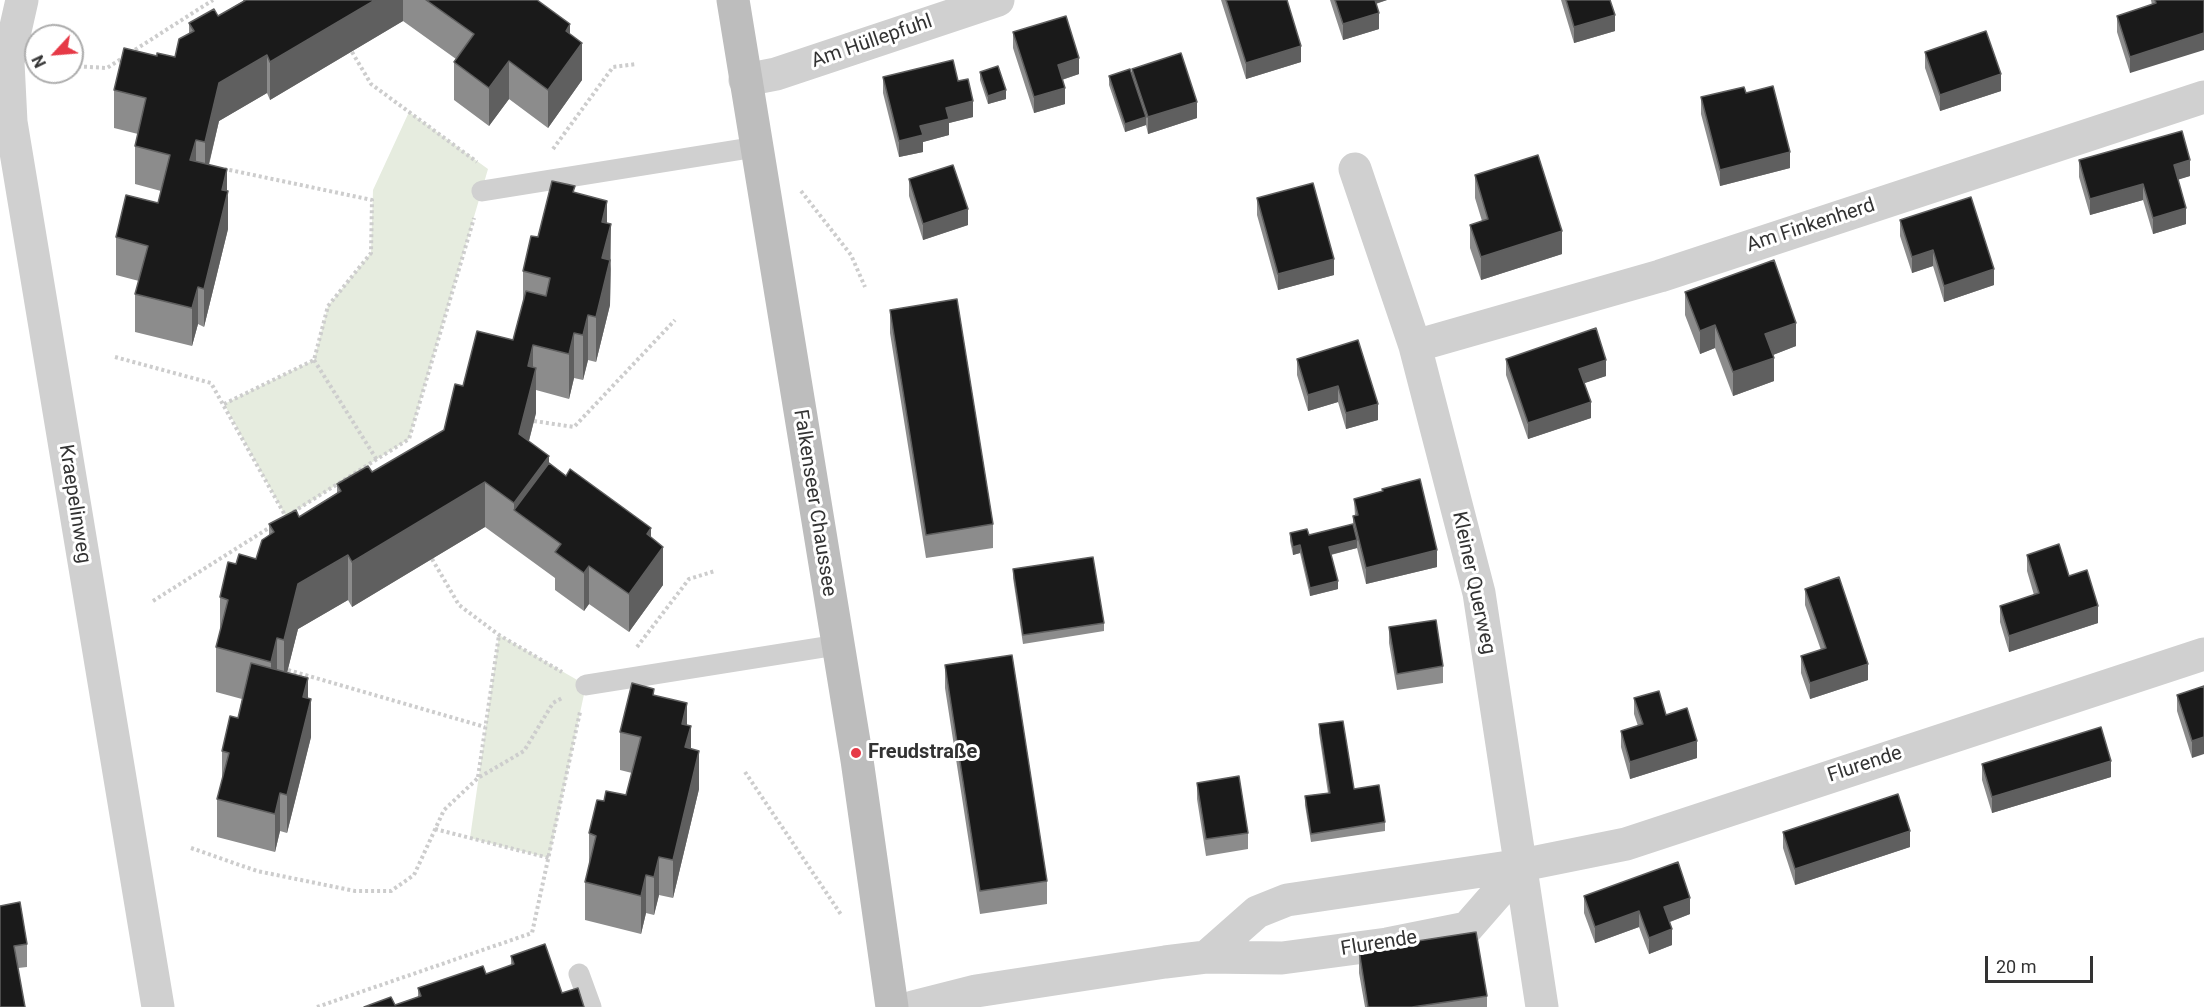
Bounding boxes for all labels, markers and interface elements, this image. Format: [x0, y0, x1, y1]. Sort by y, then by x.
street label: Am Hüllepfuhl [808, 10, 936, 74]
north arrow [24, 24, 84, 84]
text: N [28, 52, 50, 70]
street label: Am Finkenherd [1744, 194, 1878, 258]
street label: Falkenseer Chaussee [787, 408, 841, 598]
street label: Kraepelinweg [53, 443, 95, 565]
street label: Kleiner Querweg [1446, 509, 1500, 657]
place label: Freudstraße [868, 741, 977, 765]
street label: Flurende [1825, 742, 1905, 788]
marker: Freudstraße [849, 746, 863, 760]
street label: Flurende [1339, 926, 1419, 962]
scale bar [1988, 944, 2096, 982]
text: 20 m [1996, 956, 2036, 977]

